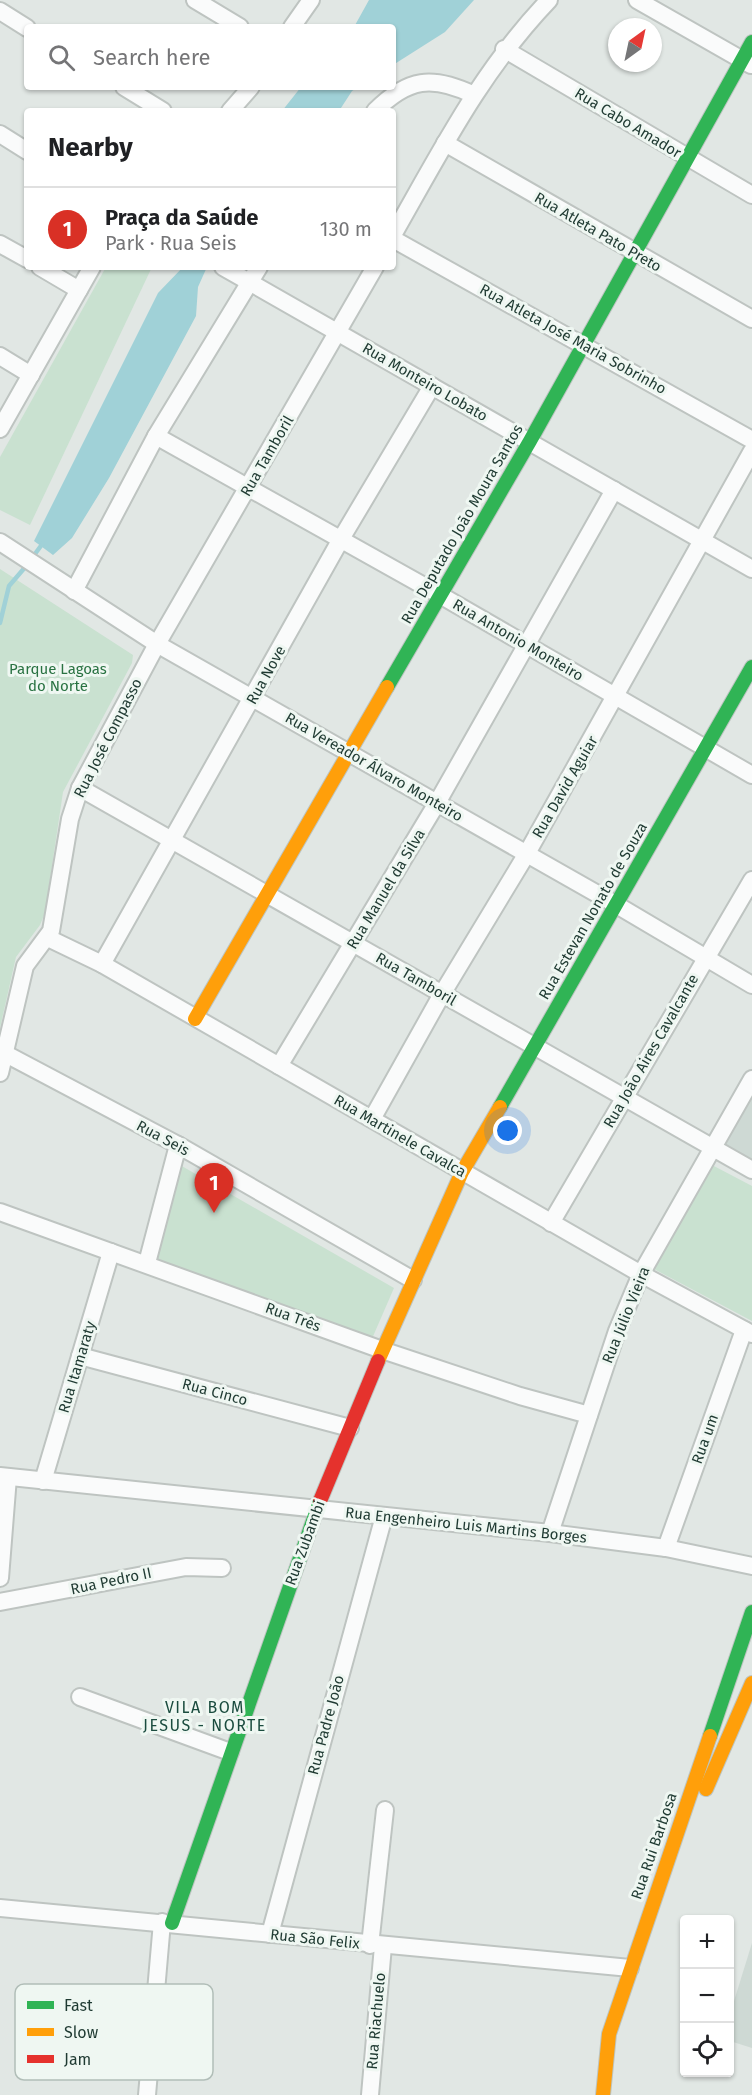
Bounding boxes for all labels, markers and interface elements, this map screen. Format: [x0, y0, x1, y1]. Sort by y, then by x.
north arrow [608, 18, 662, 72]
search box [24, 24, 396, 90]
icon: search [45, 41, 78, 74]
text: Search here [93, 44, 211, 71]
street label: Rua Cabo Amador [571, 84, 685, 162]
text: Nearby [48, 132, 133, 163]
street label: Rua Atleta Pato Preto [531, 188, 665, 276]
text: Praça da Saúde [105, 204, 259, 231]
text: 1 [63, 217, 72, 241]
text: 130 m [320, 217, 372, 241]
text: Park · Rua Seis [105, 231, 236, 255]
street label: Rua Atleta José Maria Sobrinho [477, 280, 669, 398]
street label: Rua Monteiro Lobato [359, 339, 491, 425]
street label: Rua Tamboril [237, 412, 298, 499]
street label: Rua Deputado João Moura Santos [397, 421, 527, 627]
street label: Rua Antonio Monteiro [449, 595, 587, 685]
street label: Rua Nove [243, 642, 289, 708]
park label: Parque Lagoas do Norte [9, 660, 107, 695]
street label: Rua José Compasso [70, 675, 146, 801]
street label: Rua Vereador Álvaro Monteiro [282, 709, 466, 825]
street label: Rua David Aguiar [528, 732, 602, 841]
street label: Rua Estevan Nonato de Souza [535, 819, 651, 1003]
street label: Rua Manuel da Silva [343, 826, 429, 952]
street label: Rua Tamboril [373, 949, 460, 1010]
street label: Rua João Aires Cavalcante [600, 971, 702, 1131]
street label: Rua Martinele Cavalca [331, 1091, 469, 1181]
your location [493, 1116, 522, 1145]
street label: Rua Seis [133, 1117, 193, 1159]
pin: 1 [194, 1164, 234, 1213]
street label: Rua Júlio Vieira [598, 1264, 654, 1366]
street label: Rua Três [263, 1299, 323, 1335]
street label: Rua Itamaraty [55, 1318, 100, 1415]
street label: Rua Cinco [180, 1375, 250, 1409]
street label: Rua um [688, 1412, 722, 1466]
street label: Rua Zubambi [281, 1498, 329, 1588]
street label: Rua Engenheiro Luis Martins Borges [344, 1503, 588, 1547]
street label: Rua Pedro II [69, 1564, 153, 1598]
street label: Rua Padre João [304, 1673, 348, 1777]
district label: VILA BOM JESUS - NORTE [143, 1698, 267, 1735]
street label: Rua Rui Barbosa [627, 1790, 681, 1902]
map controls [680, 1915, 734, 2077]
button: + [680, 1915, 734, 1969]
street label: Rua São Felix [269, 1925, 361, 1953]
button: − [680, 1969, 734, 2023]
street label: Rua Riachuelo [363, 1972, 389, 2070]
legend [15, 1984, 213, 2080]
text: Fast [64, 1996, 93, 2015]
text: Slow [64, 2023, 99, 2042]
button: locate [680, 2023, 734, 2077]
text: Jam [64, 2050, 91, 2069]

